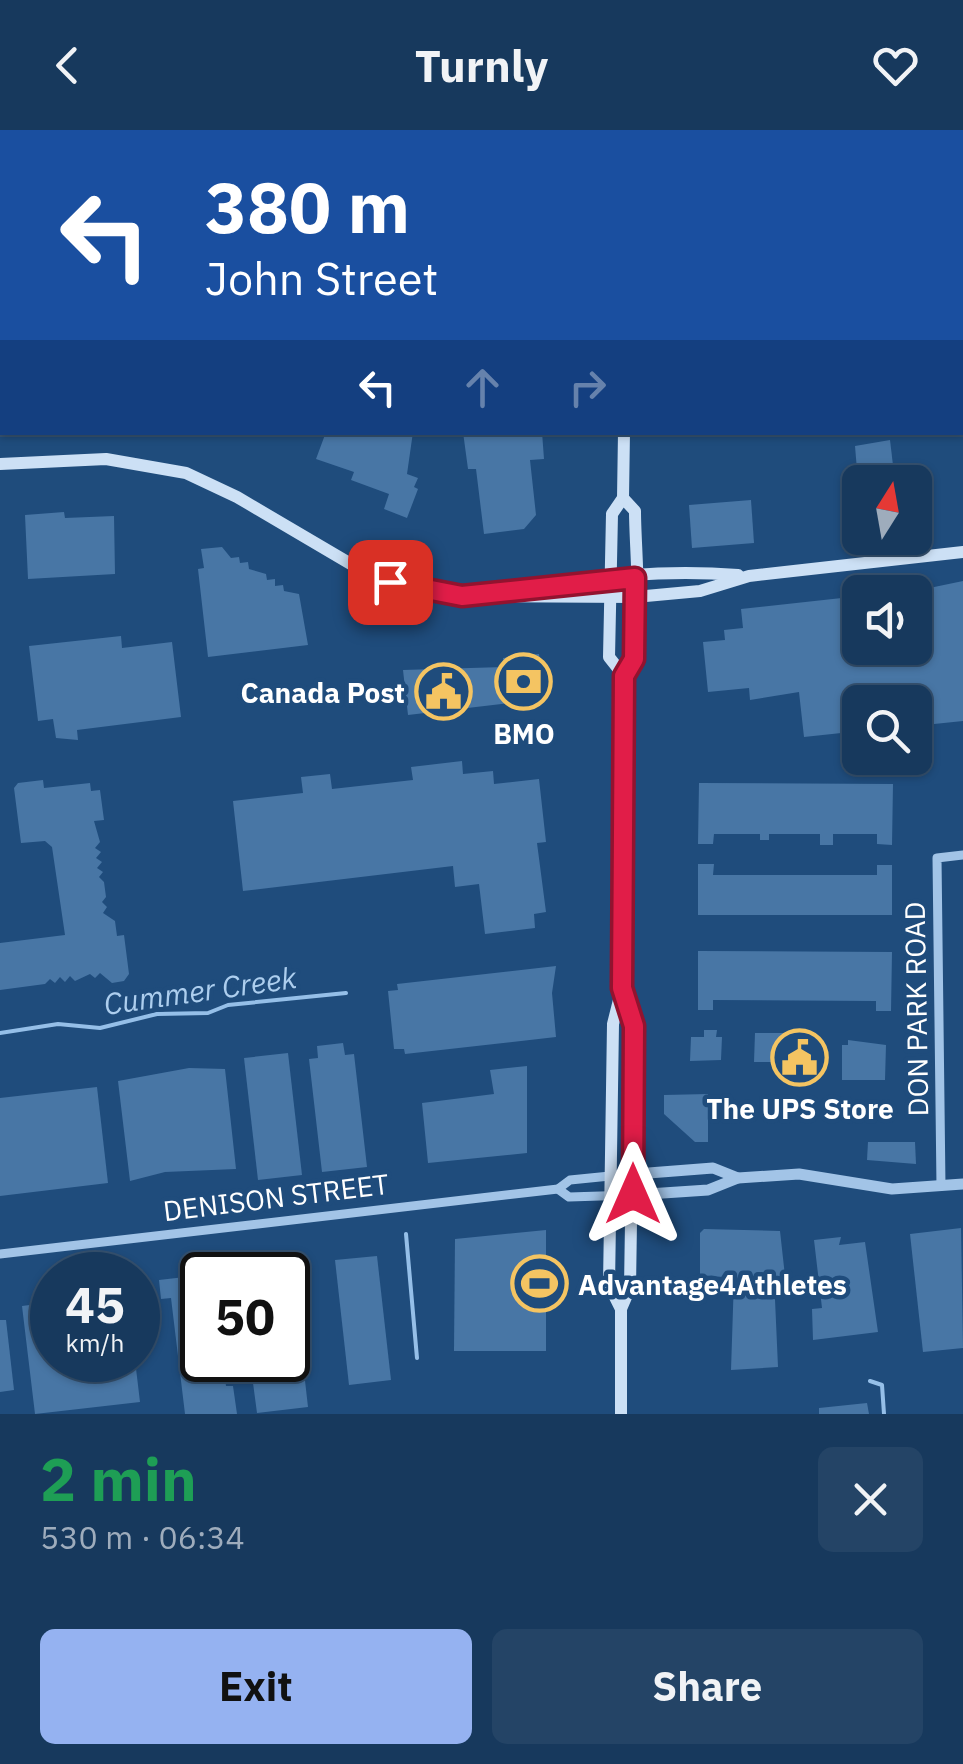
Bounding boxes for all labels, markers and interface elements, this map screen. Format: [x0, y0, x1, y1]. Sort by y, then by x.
text: Turnly [415, 36, 548, 94]
icon: back [40, 38, 95, 93]
icon: heart [868, 38, 923, 93]
text: 380 m [205, 161, 410, 252]
icon: left [40, 170, 170, 300]
text: John Street [205, 249, 438, 307]
icon: left [350, 360, 405, 415]
icon: ahead [455, 360, 510, 415]
icon: right [560, 360, 615, 415]
north arrow [842, 465, 932, 555]
map controls [842, 465, 932, 775]
pin [348, 540, 433, 625]
icon: arrive [363, 555, 418, 610]
button: sound [842, 575, 932, 665]
bank icon: BMO [494, 652, 554, 712]
public building icon: Canada Post [414, 662, 474, 722]
place label: Canada Post [240, 674, 405, 711]
button: search [842, 685, 932, 775]
place label: BMO [493, 715, 555, 752]
street label: DON PARK ROAD [896, 901, 936, 1117]
water label: Cummer Creek [101, 957, 299, 1023]
public building icon: The UPS Store [770, 1027, 830, 1087]
place label: The UPS Store [706, 1090, 894, 1127]
position arrow [581, 1142, 685, 1246]
street label: DENISON STREET [161, 1165, 391, 1229]
speed limit sign: 50 [180, 1252, 310, 1382]
sports icon: Advantage4Athletes [509, 1254, 569, 1314]
place label: Advantage4Athletes [578, 1266, 847, 1303]
text: 45 [65, 1272, 125, 1337]
text: km/h [66, 1326, 124, 1359]
text: 2 min [40, 1439, 197, 1518]
button: close [818, 1447, 923, 1552]
text: 530 m · 06:34 [40, 1516, 245, 1558]
button: Exit [40, 1629, 472, 1744]
button: Share [492, 1629, 923, 1744]

